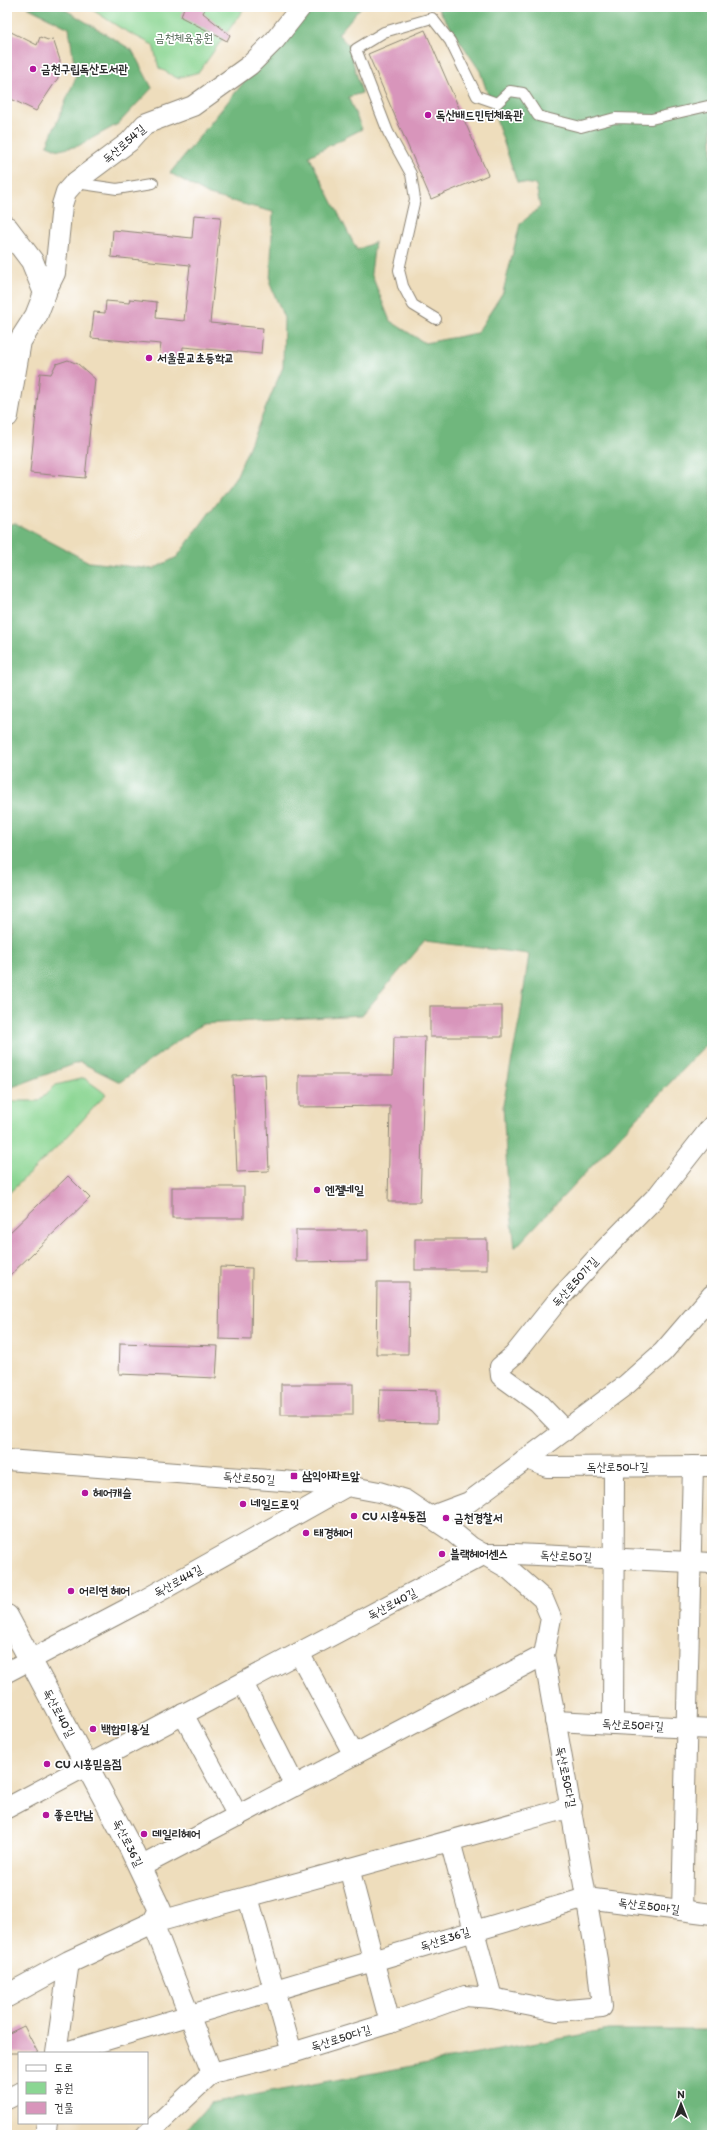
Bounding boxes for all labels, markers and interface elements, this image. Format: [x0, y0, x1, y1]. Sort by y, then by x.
park label: 금천체육공원 [155, 31, 213, 45]
place label: 금천구립독산도서관 [41, 62, 128, 76]
marker: 금천구립독산도서관 [28, 64, 38, 74]
place label: 독산배드민턴체육관 [436, 108, 523, 122]
marker: 독산배드민턴체육관 [423, 110, 433, 120]
street label: 독산로54길 [100, 121, 149, 166]
place label: 서울문교초등학교 [157, 351, 234, 365]
marker: 서울문교초등학교 [144, 353, 154, 363]
place label: 엔젤네일 [325, 1183, 364, 1197]
marker: 엔젤네일 [312, 1185, 322, 1195]
street label: 독산로50가길 [549, 1254, 601, 1310]
street label: 독산로50나길 [587, 1460, 649, 1474]
street label: 독산로50길 [222, 1469, 276, 1487]
place label: 삼익아파트앞 [302, 1469, 360, 1483]
marker: 삼익아파트앞 [289, 1471, 299, 1481]
place label: 헤어캐슬 [93, 1486, 132, 1500]
marker: 헤어캐슬 [80, 1488, 90, 1498]
place label: 네일드로잇 [250, 1497, 299, 1511]
marker: 네일드로잇 [238, 1499, 248, 1509]
place label: CU 시흥4동점 [362, 1509, 427, 1523]
marker: CU 시흥4동점 [349, 1511, 359, 1521]
place label: 금천경찰서 [454, 1511, 503, 1525]
marker: 금천경찰서 [441, 1513, 451, 1523]
place label: 태경헤어 [314, 1526, 353, 1540]
marker: 태경헤어 [301, 1528, 311, 1538]
place label: 블랙헤어센스 [450, 1547, 508, 1561]
street label: 독산로50길 [540, 1548, 593, 1564]
marker: 블랙헤어센스 [437, 1549, 447, 1559]
street label: 독산로44길 [151, 1562, 205, 1600]
place label: 어리연 헤어 [79, 1584, 130, 1598]
street label: 독산로40길 [365, 1585, 419, 1623]
marker: 어리연 헤어 [66, 1586, 76, 1596]
street label: 독산로40길 [40, 1686, 78, 1740]
street label: 독산로50라길 [602, 1716, 665, 1734]
place label: 백합미용실 [101, 1722, 150, 1736]
marker: 백합미용실 [88, 1724, 98, 1734]
street label: 독산로50다길 [553, 1745, 579, 1809]
place label: CU 시흥믿음점 [55, 1757, 122, 1771]
marker: CU 시흥믿음점 [42, 1759, 52, 1769]
place label: 좋은만남 [54, 1808, 93, 1822]
marker: 좋은만남 [41, 1810, 51, 1820]
street label: 독산로36길 [110, 1817, 146, 1869]
place label: 데일리헤어 [152, 1827, 201, 1841]
marker: 데일리헤어 [139, 1829, 149, 1839]
street label: 독산로50마길 [617, 1895, 681, 1917]
street label: 독산로36길 [418, 1924, 472, 1954]
street label: 독산로50다길 [309, 2022, 373, 2054]
legend [18, 2052, 148, 2124]
text: 도로 [54, 2061, 73, 2075]
text: 공원 [54, 2081, 73, 2095]
north arrow [661, 2084, 701, 2124]
text: N [677, 2088, 685, 2101]
text: 건물 [54, 2101, 74, 2115]

